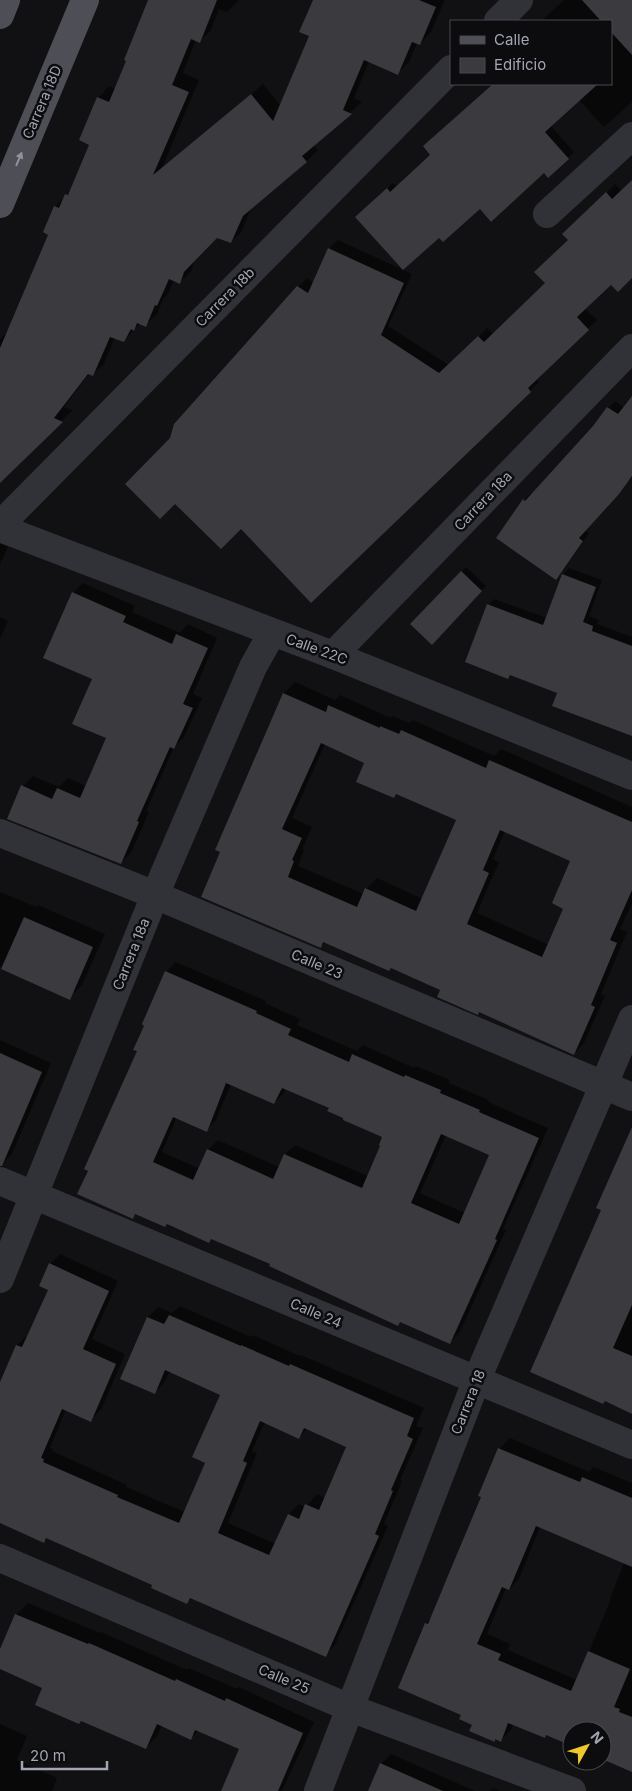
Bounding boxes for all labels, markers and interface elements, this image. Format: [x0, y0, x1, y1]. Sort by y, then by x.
legend [450, 20, 612, 85]
text: Calle [494, 30, 529, 49]
text: Edificio [494, 55, 546, 74]
street label: Carrera 18D [18, 62, 65, 141]
one-way arrow [15, 152, 23, 166]
street label: Carrera 18b [191, 263, 258, 330]
street label: Carrera 18a [450, 467, 515, 534]
street label: Calle 22C [284, 630, 350, 668]
street label: Carrera 18a [108, 915, 153, 992]
street label: Calle 23 [289, 945, 345, 982]
street label: Calle 24 [288, 1294, 345, 1331]
street label: Carrera 18 [447, 1367, 488, 1437]
street label: Calle 25 [256, 1660, 312, 1697]
north arrow [562, 1721, 612, 1771]
text: N [587, 1728, 607, 1747]
scale bar [22, 1738, 108, 1770]
text: 20 m [30, 1746, 66, 1765]

